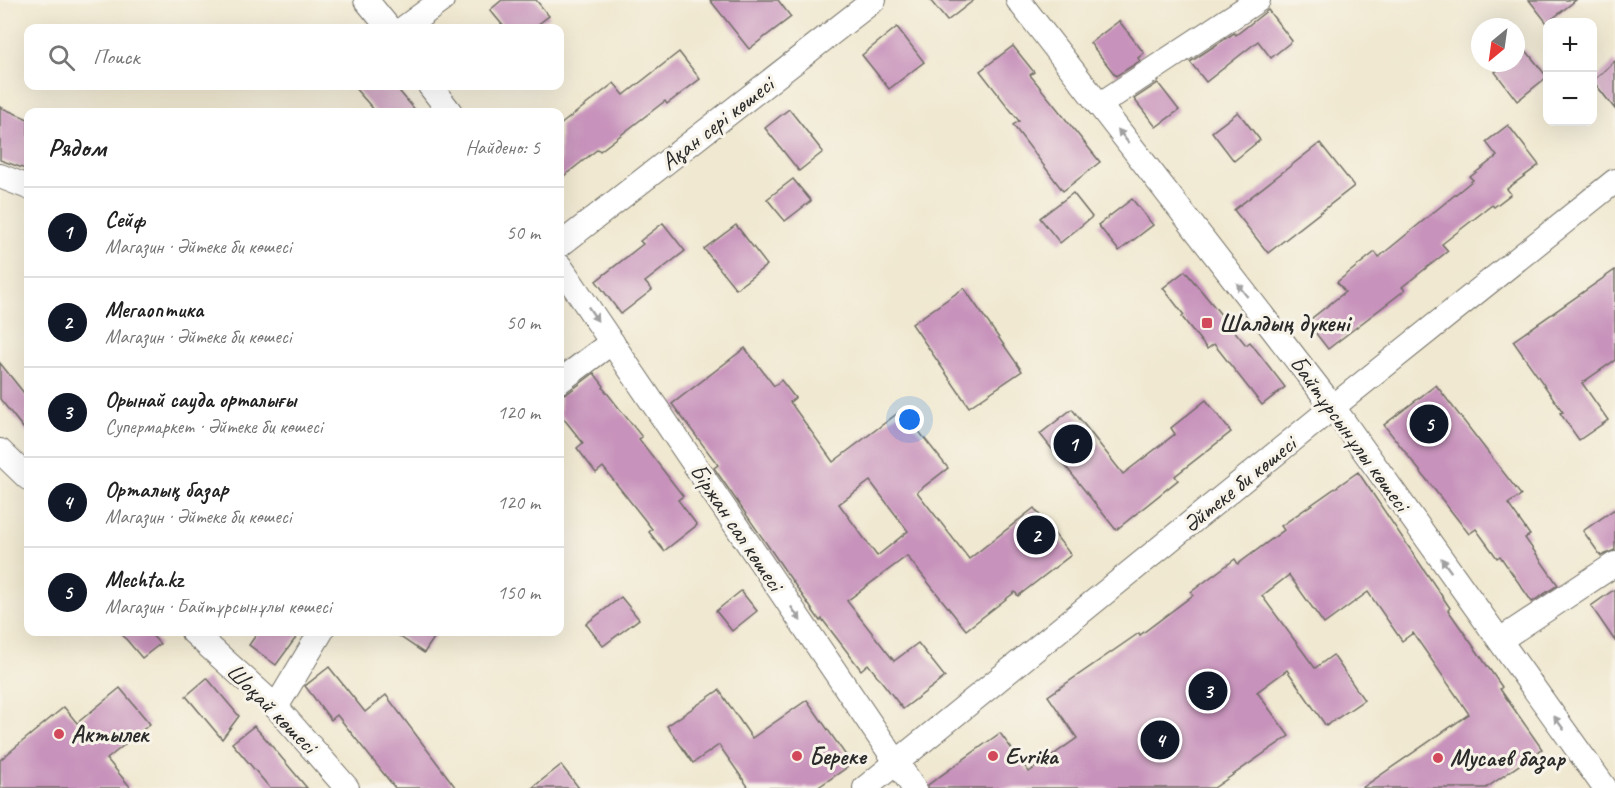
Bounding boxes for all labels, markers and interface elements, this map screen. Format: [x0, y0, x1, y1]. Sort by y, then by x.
north arrow [1471, 18, 1525, 72]
map controls [1543, 18, 1597, 126]
button: + [1543, 18, 1597, 72]
search box [24, 24, 564, 90]
icon: search [45, 41, 78, 74]
text: Поиск [93, 43, 139, 71]
street label: Ақан сері көшесі [654, 68, 782, 176]
button: − [1543, 72, 1597, 126]
one-way arrow [1117, 128, 1129, 143]
text: Рядом [48, 131, 106, 164]
text: Найдено: 5 [465, 135, 540, 160]
text: Сейф [105, 206, 145, 234]
text: 1 [63, 220, 72, 245]
text: 50 m [506, 220, 540, 245]
text: Магазин · Әйтеке би көшесі [105, 234, 292, 259]
one-way arrow [1236, 282, 1249, 298]
text: Мегаоптика [105, 296, 204, 324]
one-way arrow [587, 306, 598, 322]
place label: Шалдың дүкені [1219, 308, 1353, 339]
text: 2 [63, 310, 72, 335]
text: 50 m [506, 310, 540, 335]
marker: Шалдың дүкені [1200, 316, 1214, 330]
text: Магазин · Әйтеке би көшесі [105, 324, 292, 349]
street label: Байтұрсынұлы көшесі [1283, 349, 1418, 519]
text: Орынай сауда орталығы [105, 386, 296, 414]
text: 3 [63, 400, 72, 425]
text: 120 m [497, 400, 540, 425]
pin: 5 [1410, 402, 1448, 446]
your location [895, 405, 924, 434]
text: Супермаркет · Әйтеке би көшесі [105, 414, 323, 439]
pin: 1 [1054, 422, 1092, 466]
street label: Әйтеке би көшесі [1176, 427, 1304, 539]
street label: Біржан сал көшесі [683, 457, 792, 599]
text: Орталық базар [105, 476, 229, 504]
text: 4 [63, 490, 72, 515]
text: 120 m [497, 490, 540, 515]
text: Магазин · Әйтеке би көшесі [105, 504, 292, 529]
pin: 2 [1016, 512, 1056, 558]
one-way arrow [1440, 557, 1452, 573]
text: Mechta.kz [105, 566, 182, 594]
text: 5 [63, 580, 72, 605]
text: 150 m [497, 580, 540, 605]
text: Магазин · Байтұрсынұлы көшесі [105, 594, 331, 619]
one-way arrow [790, 606, 802, 622]
street label: Шоқай көшесі [220, 656, 325, 761]
pin: 3 [1188, 668, 1228, 714]
one-way arrow [1553, 716, 1565, 732]
pin: 4 [1140, 718, 1180, 762]
place label: Актылек [71, 719, 151, 749]
marker: Актылек [52, 727, 66, 741]
place label: Береке [809, 741, 868, 771]
place label: Evrika [1005, 741, 1060, 771]
place label: Мусаев базар [1450, 743, 1567, 774]
marker: Береке [790, 749, 804, 763]
marker: Evrika [986, 749, 1000, 763]
marker: Мусаев базар [1431, 751, 1445, 765]

